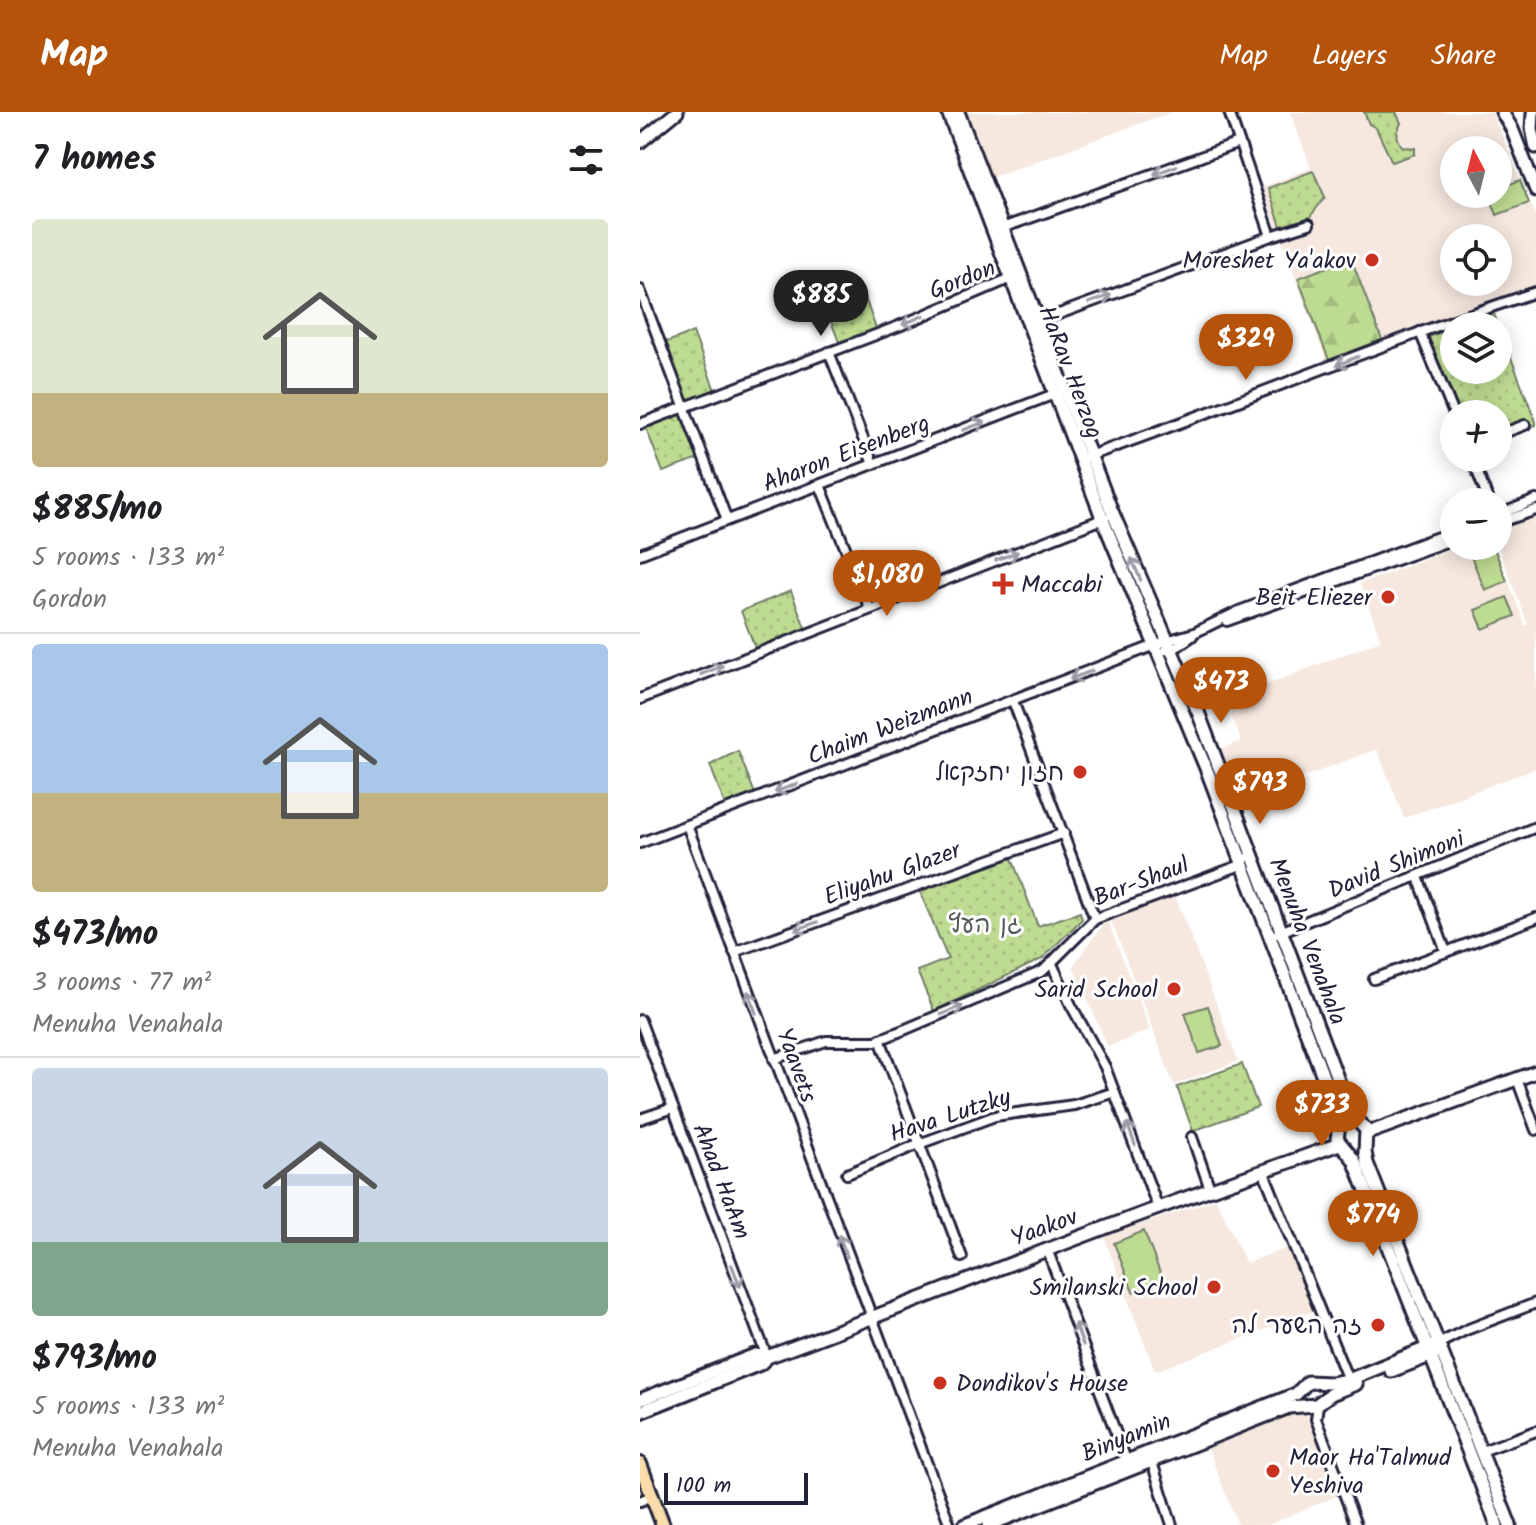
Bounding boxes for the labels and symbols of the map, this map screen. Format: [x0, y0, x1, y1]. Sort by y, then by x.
north arrow [1440, 136, 1512, 208]
one-way arrow [1153, 163, 1178, 178]
place label: Moreshet Ya'akov [1183, 242, 1357, 281]
street label: Gordon [923, 249, 1002, 311]
marker: Moreshet Ya'akov [1363, 251, 1381, 269]
pin: $885 [774, 270, 868, 338]
one-way arrow [1087, 290, 1112, 305]
street label: HaRav Herzog [1026, 300, 1113, 445]
one-way arrow [901, 313, 926, 328]
pin: $329 [1199, 314, 1293, 382]
one-way arrow [1335, 355, 1360, 369]
street label: Aharon Eisenberg [757, 405, 936, 504]
one-way arrow [961, 418, 986, 432]
one-way arrow [994, 548, 1019, 562]
pin: $1,080 [822, 550, 952, 618]
one-way arrow [1128, 558, 1142, 582]
place label: Maccabi [1021, 566, 1103, 605]
marker: Maccabi [992, 573, 1014, 595]
place label: Beit Eliezer [1256, 579, 1374, 618]
marker: Beit Eliezer [1379, 588, 1397, 606]
pin: $473 [1174, 657, 1268, 725]
one-way arrow [699, 661, 724, 676]
one-way arrow [1069, 669, 1094, 683]
street label: Chaim Weizmann [802, 678, 979, 777]
place label: חזון יחזקאל [935, 754, 1064, 793]
pin: $793 [1213, 758, 1307, 826]
marker: חזון יחזקאל [1071, 763, 1089, 781]
one-way arrow [774, 782, 799, 796]
street label: David Shimoni [1323, 820, 1472, 910]
street label: Eliyahu Glazer [819, 831, 968, 917]
street label: Bar-Shaul [1088, 846, 1195, 918]
street label: Menuha Venahala [1257, 852, 1356, 1031]
park label: גן העץ [948, 906, 1022, 945]
one-way arrow [794, 919, 819, 934]
place label: Sarid School [1035, 971, 1158, 1010]
marker: Sarid School [1165, 980, 1183, 998]
one-way arrow [744, 990, 759, 1015]
one-way arrow [939, 1002, 964, 1016]
street label: Yaavets [764, 1023, 827, 1108]
street label: Hava Lutzky [885, 1078, 1017, 1154]
pin: $733 [1275, 1080, 1369, 1148]
street label: Ahad HaAm [681, 1118, 761, 1245]
one-way arrow [1123, 1123, 1137, 1147]
pin: $774 [1326, 1190, 1420, 1258]
street label: Yaakov [1006, 1198, 1084, 1258]
one-way arrow [835, 1234, 849, 1259]
one-way arrow [730, 1263, 744, 1288]
place label: Smilanski School [1030, 1269, 1198, 1308]
marker: Smilanski School [1205, 1278, 1223, 1296]
place label: זה השער לה [1232, 1307, 1362, 1346]
marker: זה השער לה [1369, 1316, 1387, 1334]
one-way arrow [1071, 1322, 1085, 1347]
place label: Dondikov's House [956, 1365, 1128, 1404]
marker: Dondikov's House [931, 1374, 949, 1392]
street label: Binyamin [1076, 1403, 1177, 1474]
place label: Maor Ha'Talmud Yeshiva [1289, 1439, 1452, 1506]
marker: Maor Ha'Talmud Yeshiva [1264, 1462, 1282, 1480]
scale bar [664, 1469, 808, 1505]

